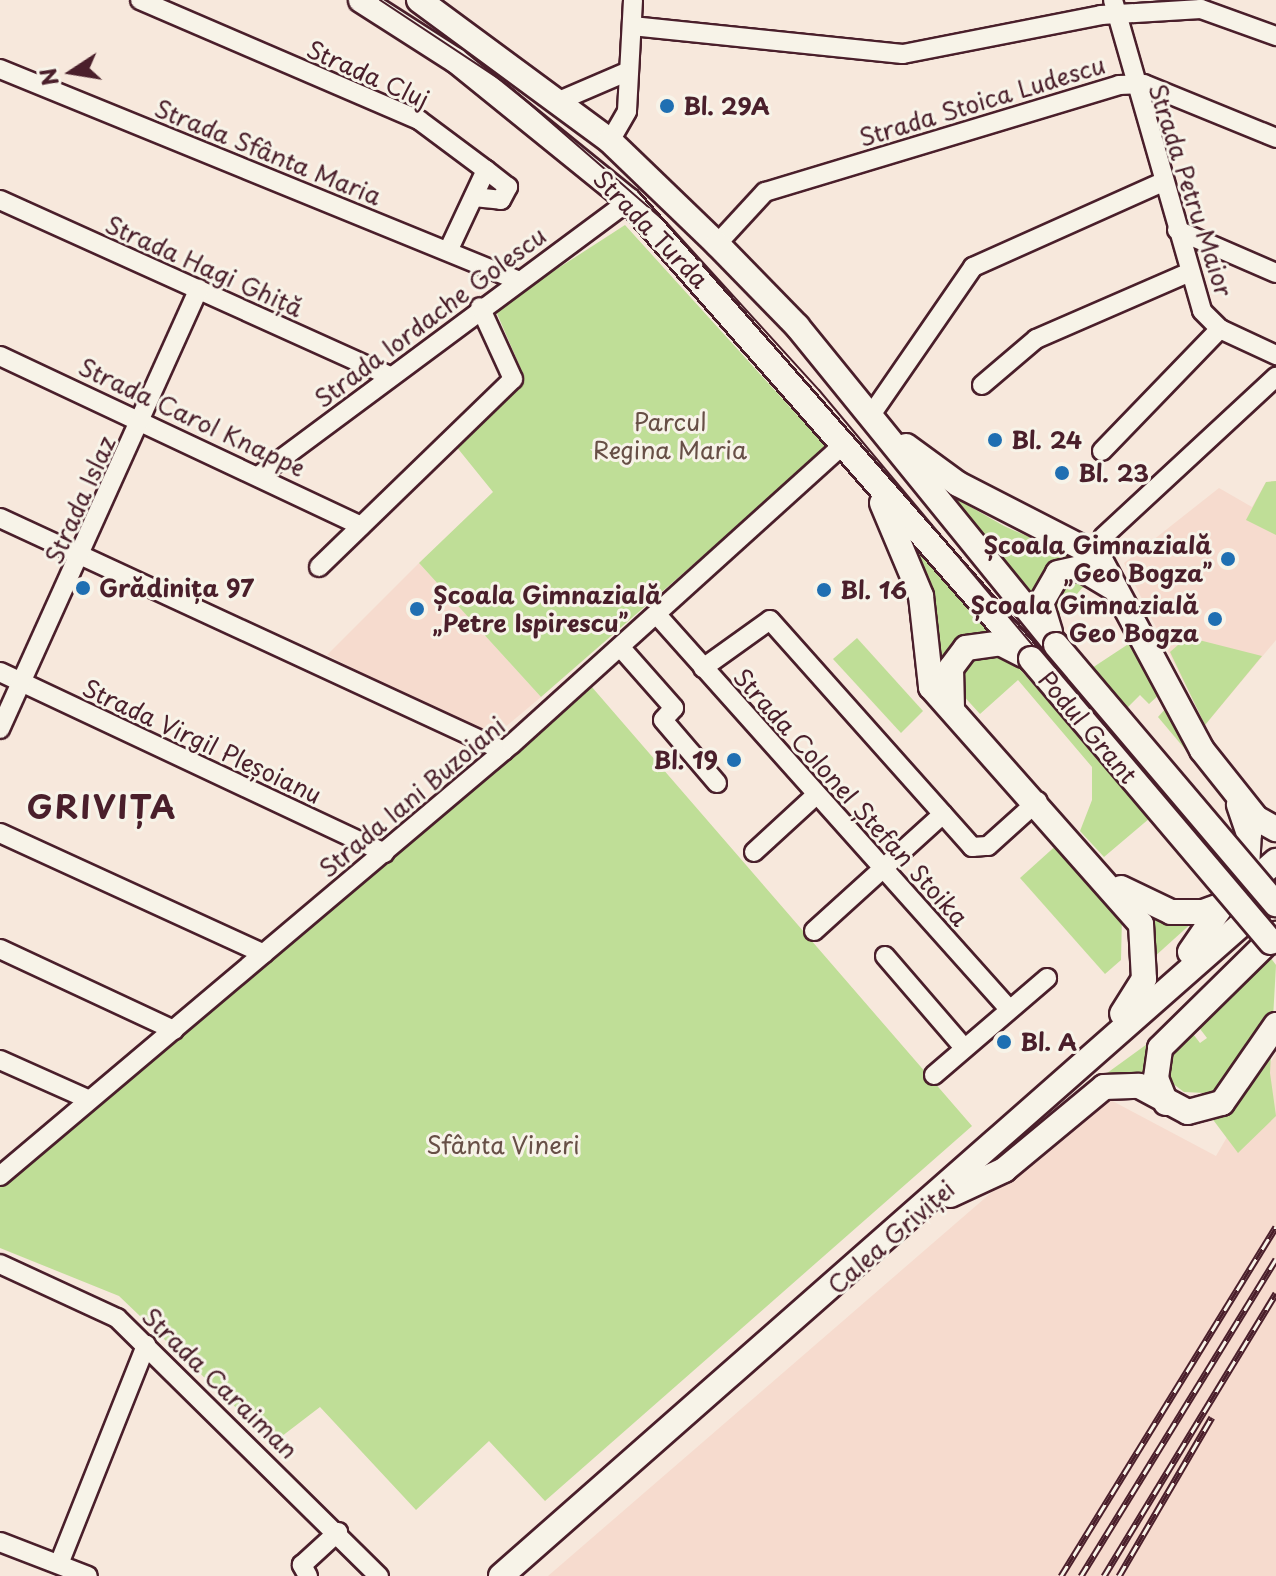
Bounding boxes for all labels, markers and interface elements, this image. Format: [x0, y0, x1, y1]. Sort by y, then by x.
north arrow [32, 32, 112, 112]
street label: Strada Cluj [302, 34, 434, 114]
street label: Strada Stoica Ludescu [856, 50, 1108, 152]
text: N [30, 65, 66, 89]
street label: Strada Petru Maior [1143, 79, 1239, 301]
place label: Bl. 29A [683, 92, 770, 120]
street label: Strada Sfânta Maria [150, 93, 386, 211]
marker: Bl. 29A [658, 97, 676, 115]
street label: Strada Turda [587, 163, 715, 295]
street label: Strada Hagi Ghiță [101, 210, 307, 322]
street label: Strada Iordache Golescu [309, 221, 551, 413]
street label: Strada Carol Knappe [75, 352, 309, 482]
park label: Parcul Regina Maria [593, 408, 747, 464]
place label: Bl. 24 [1011, 426, 1081, 454]
street label: Strada Islaz [39, 431, 121, 569]
marker: Bl. 24 [986, 431, 1004, 449]
place label: Bl. 23 [1078, 459, 1148, 487]
marker: Bl. 23 [1053, 464, 1071, 482]
place label: Școala Gimnazială „Geo Bogza” [981, 531, 1212, 587]
marker: Școala Gimnazială „Geo Bogza” [1219, 550, 1237, 568]
place label: Grădinița 97 [99, 574, 256, 602]
place label: Bl. 16 [840, 576, 906, 604]
marker: Grădinița 97 [74, 579, 92, 597]
place label: Școala Gimnazială „Petre Ispirescu” [433, 581, 664, 637]
marker: Bl. 16 [815, 581, 833, 599]
place label: Școala Gimnazială Geo Bogza [968, 591, 1199, 647]
marker: Școala Gimnazială „Petre Ispirescu” [408, 600, 426, 618]
marker: Școala Gimnazială Geo Bogza [1206, 610, 1224, 628]
street label: Strada Colonel Ștefan Stoika [728, 663, 974, 931]
street label: Podul Grant [1032, 665, 1144, 789]
street label: Strada Virgil Pleșoianu [76, 672, 328, 810]
street label: Strada Iani Buzoiani [313, 710, 511, 884]
place label: Bl. 19 [654, 746, 718, 774]
marker: Bl. 19 [725, 751, 743, 769]
district label: GRIVIȚA [29, 787, 175, 825]
place label: Bl. A [1020, 1028, 1077, 1056]
marker: Bl. A [995, 1033, 1013, 1051]
park label: Sfânta Vineri [425, 1131, 581, 1159]
street label: Calea Griviței [821, 1173, 961, 1301]
street label: Strada Caraiman [137, 1302, 303, 1464]

